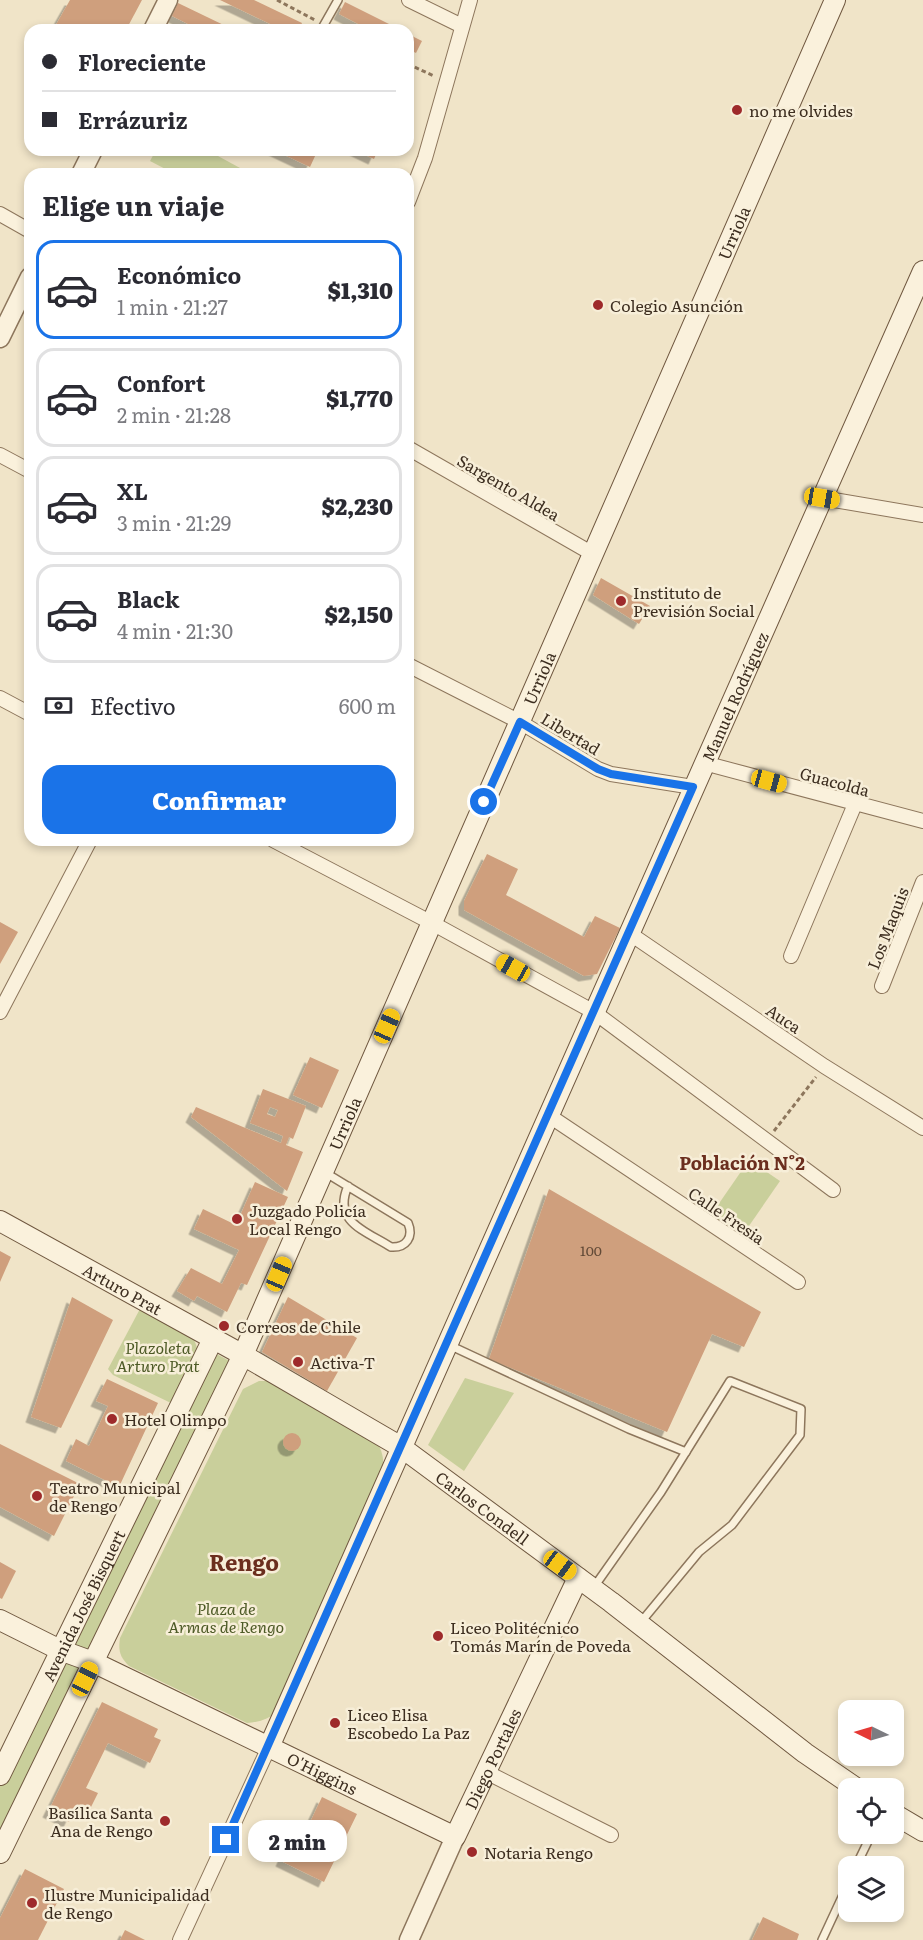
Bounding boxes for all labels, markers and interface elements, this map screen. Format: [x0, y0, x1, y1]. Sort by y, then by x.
text: Floreciente [78, 45, 206, 78]
place label: no me olvides [749, 98, 853, 122]
text: Errázuriz [78, 103, 187, 136]
marker: no me olvides [730, 103, 744, 117]
text: Elige un viaje [42, 184, 225, 224]
street label: Urriola [711, 202, 756, 263]
text: Económico [117, 258, 241, 291]
icon: car [45, 263, 99, 317]
text: $1,310 [327, 273, 393, 306]
text: 1 min · 21:27 [117, 291, 228, 321]
place label: Colegio Asunción [610, 293, 744, 317]
marker: Colegio Asunción [591, 298, 605, 312]
text: Confort [117, 366, 205, 399]
icon: car [45, 371, 99, 425]
text: $1,770 [326, 381, 393, 414]
text: 2 min · 21:28 [117, 399, 231, 429]
street label: Sargento Aldea [453, 448, 565, 526]
text: XL [117, 474, 148, 507]
icon: car [45, 479, 99, 533]
car [803, 486, 841, 510]
text: $2,230 [321, 489, 393, 522]
text: 3 min · 21:29 [117, 507, 231, 537]
place label: Instituto de Previsión Social [633, 580, 755, 622]
text: Black [117, 582, 179, 615]
icon: car [45, 587, 99, 641]
marker: Instituto de Previsión Social [614, 594, 628, 608]
text: $2,150 [324, 597, 393, 630]
text: 4 min · 21:30 [117, 615, 233, 645]
street label: Manuel Rodríguez [695, 628, 774, 765]
street label: Urriola [517, 647, 561, 709]
icon: cash [42, 689, 75, 722]
text: Efectivo [90, 689, 176, 722]
text: 600 m [339, 690, 396, 720]
street label: Libertad [537, 706, 605, 760]
street label: Guacolda [797, 760, 873, 802]
button: Confirmar [42, 765, 396, 834]
car [749, 768, 789, 794]
route start [470, 788, 497, 815]
street label: Los Maquis [860, 883, 914, 973]
car [493, 951, 533, 985]
street label: Auca [762, 997, 807, 1039]
car [371, 1006, 403, 1046]
street label: Urriola [322, 1092, 367, 1154]
district label: Población N°2 [679, 1149, 805, 1176]
street label: Calle Fresia [684, 1180, 770, 1250]
place label: Juzgado Policía Local Rengo [249, 1198, 367, 1240]
marker: Juzgado Policía Local Rengo [230, 1212, 244, 1226]
house number: 100 [580, 1240, 602, 1260]
car [264, 1254, 294, 1294]
street label: Arturo Prat [79, 1257, 167, 1320]
place label: Correos de Chile [236, 1314, 361, 1338]
marker: Correos de Chile [217, 1319, 231, 1333]
park label: Plazoleta Arturo Prat [116, 1335, 200, 1377]
place label: Activa-T [310, 1350, 375, 1374]
marker: Activa-T [291, 1355, 305, 1369]
place label: Hotel Olimpo [124, 1407, 227, 1431]
marker: Hotel Olimpo [105, 1412, 119, 1426]
street label: Carlos Condell [431, 1465, 535, 1550]
place label: Teatro Municipal de Rengo [49, 1475, 181, 1517]
marker: Teatro Municipal de Rengo [30, 1489, 44, 1503]
street label: Avenida José Bisquert [36, 1525, 130, 1685]
district label: Rengo [209, 1545, 279, 1578]
car [540, 1547, 580, 1583]
park label: Plaza de Armas de Rengo [168, 1596, 284, 1638]
place label: Liceo Politécnico Tomás Marín de Poveda [450, 1615, 631, 1657]
marker: Liceo Politécnico Tomás Marín de Poveda [431, 1629, 445, 1643]
car [69, 1659, 101, 1699]
north arrow [838, 1700, 904, 1766]
map controls [838, 1700, 904, 1922]
place label: Liceo Elisa Escobedo La Paz [347, 1702, 470, 1744]
street label: Diego Portales [458, 1704, 526, 1813]
marker: Liceo Elisa Escobedo La Paz [328, 1716, 342, 1730]
street label: O'Higgins [283, 1746, 362, 1800]
button: locate [838, 1778, 904, 1844]
place label: Basílica Santa Ana de Rengo [48, 1800, 153, 1842]
marker: Basílica Santa Ana de Rengo [158, 1814, 172, 1828]
callout: 2 min [247, 1819, 346, 1861]
route end [212, 1826, 239, 1853]
text: 2 min [269, 1826, 326, 1856]
place label: Notaria Rengo [484, 1840, 593, 1864]
marker: Notaria Rengo [465, 1845, 479, 1859]
button: layers [838, 1856, 904, 1922]
place label: Ilustre Municipalidad de Rengo [44, 1882, 210, 1924]
marker: Ilustre Municipalidad de Rengo [25, 1896, 39, 1910]

